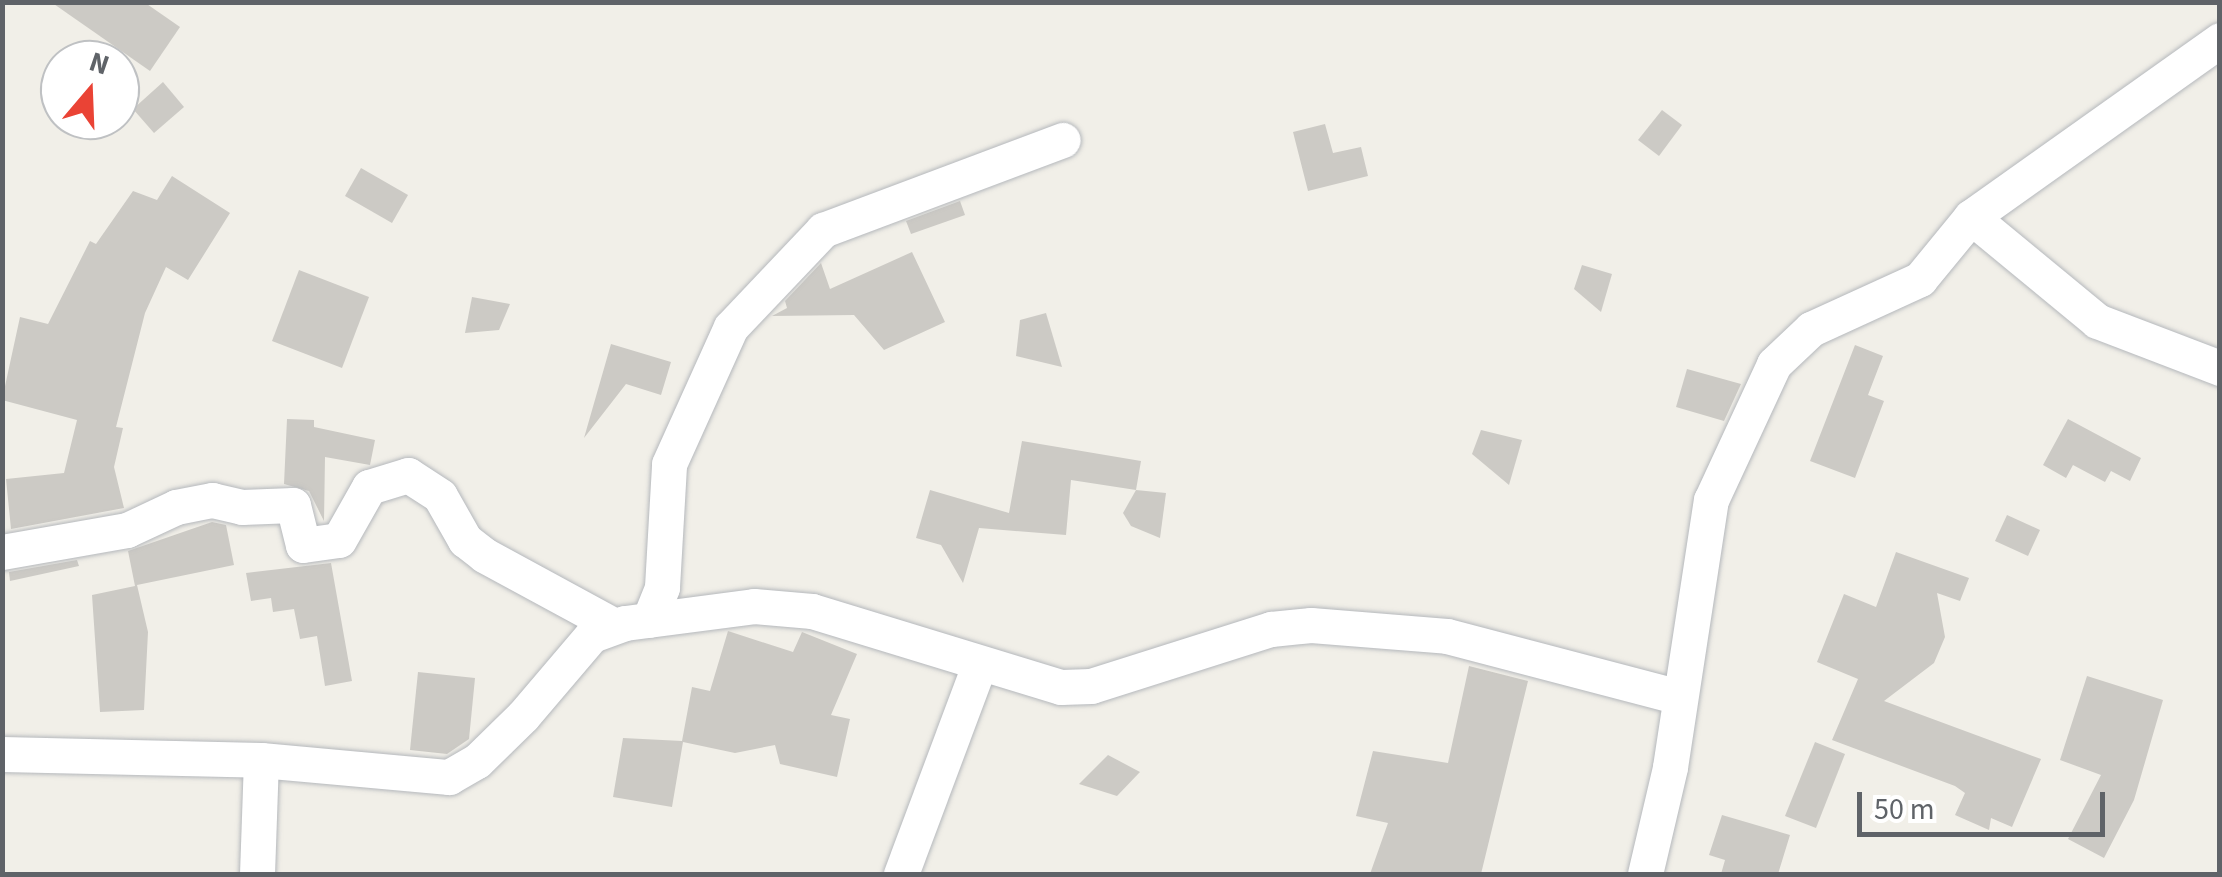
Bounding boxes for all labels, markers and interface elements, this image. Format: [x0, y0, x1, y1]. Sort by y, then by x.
north arrow [40, 40, 140, 140]
text: N [84, 42, 114, 85]
scale bar [1862, 772, 2110, 834]
text: 50 m [1874, 788, 1935, 831]

